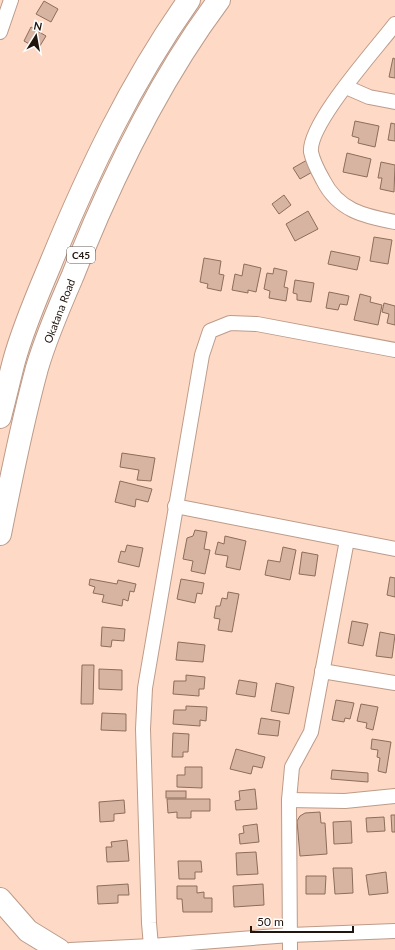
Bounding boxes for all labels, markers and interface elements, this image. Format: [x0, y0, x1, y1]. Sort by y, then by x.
north arrow [16, 16, 56, 56]
text: N [33, 19, 43, 33]
road number: C45 [67, 247, 95, 263]
street label: Okatana Road [41, 277, 77, 345]
scale bar [251, 908, 353, 934]
text: 50 m [257, 914, 284, 929]

